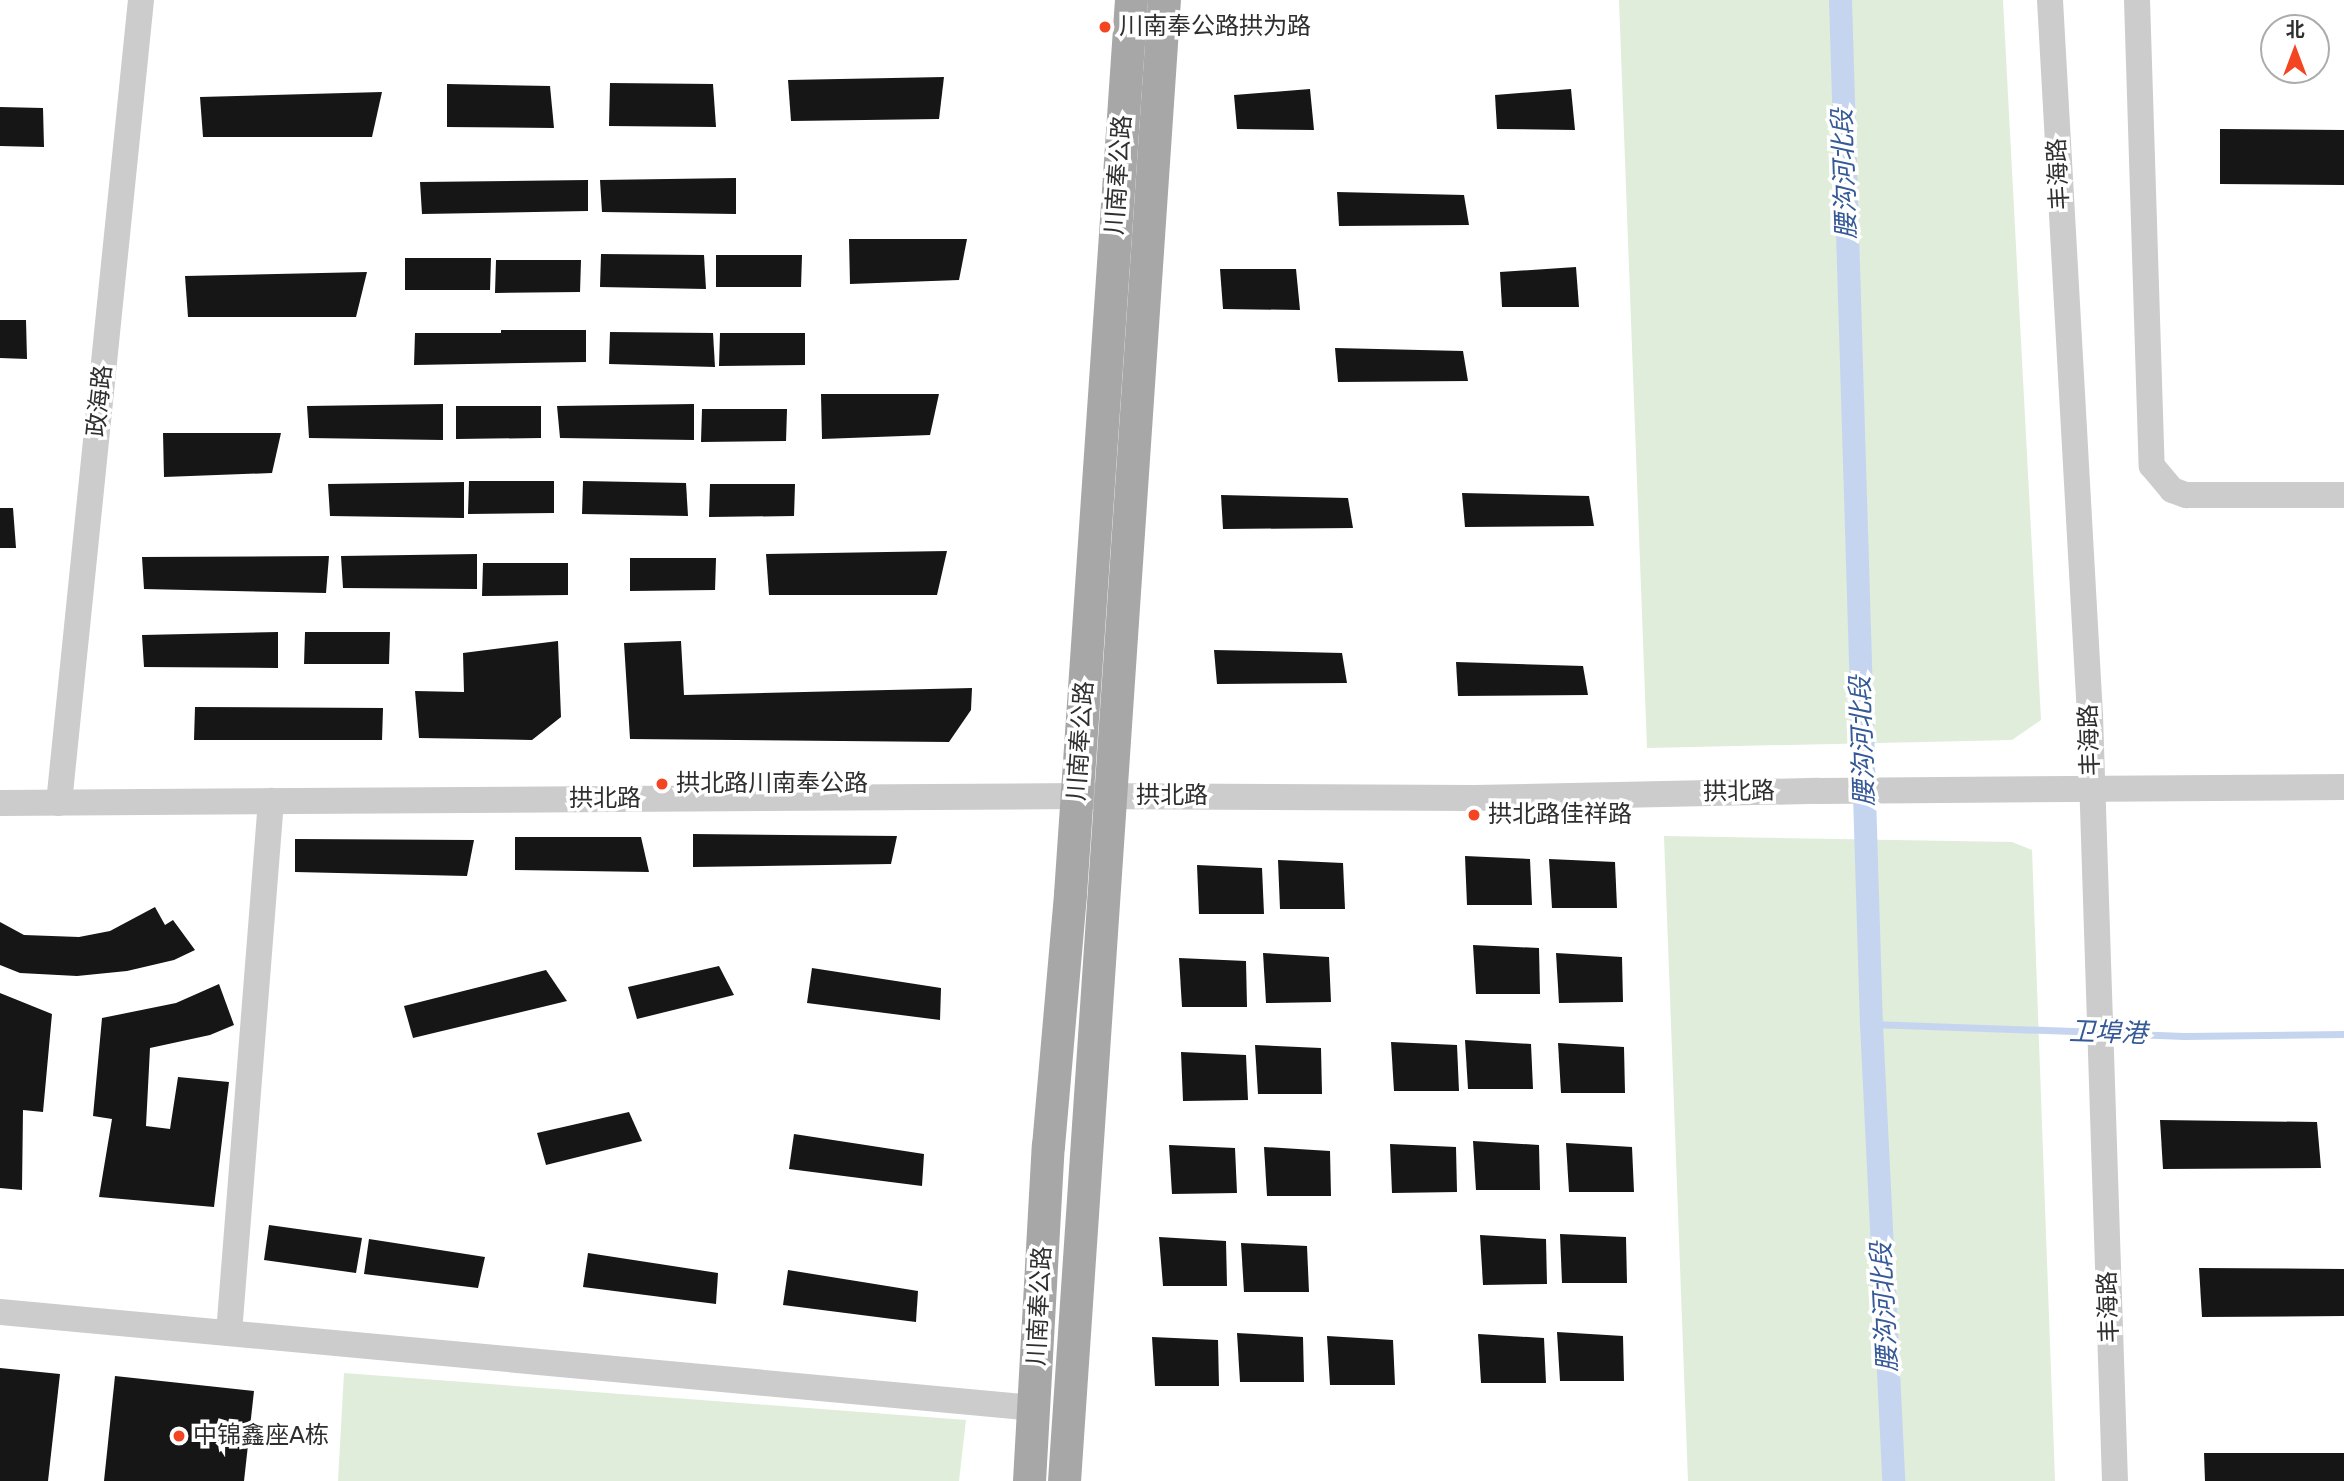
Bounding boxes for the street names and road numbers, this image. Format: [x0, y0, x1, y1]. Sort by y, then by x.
street label: 川南奉公路 [1100, 114, 1138, 236]
street label: 丰海路 [2043, 137, 2075, 211]
street label: 政海路 [82, 364, 118, 438]
street label: 川南奉公路 [1062, 680, 1100, 802]
street label: 丰海路 [2074, 704, 2106, 776]
street label: 拱北路 [1703, 777, 1775, 807]
street label: 拱北路 [1136, 782, 1208, 810]
street label: 拱北路 [569, 785, 641, 813]
street label: 川南奉公路 [1022, 1245, 1058, 1367]
street label: 丰海路 [2093, 1271, 2125, 1343]

